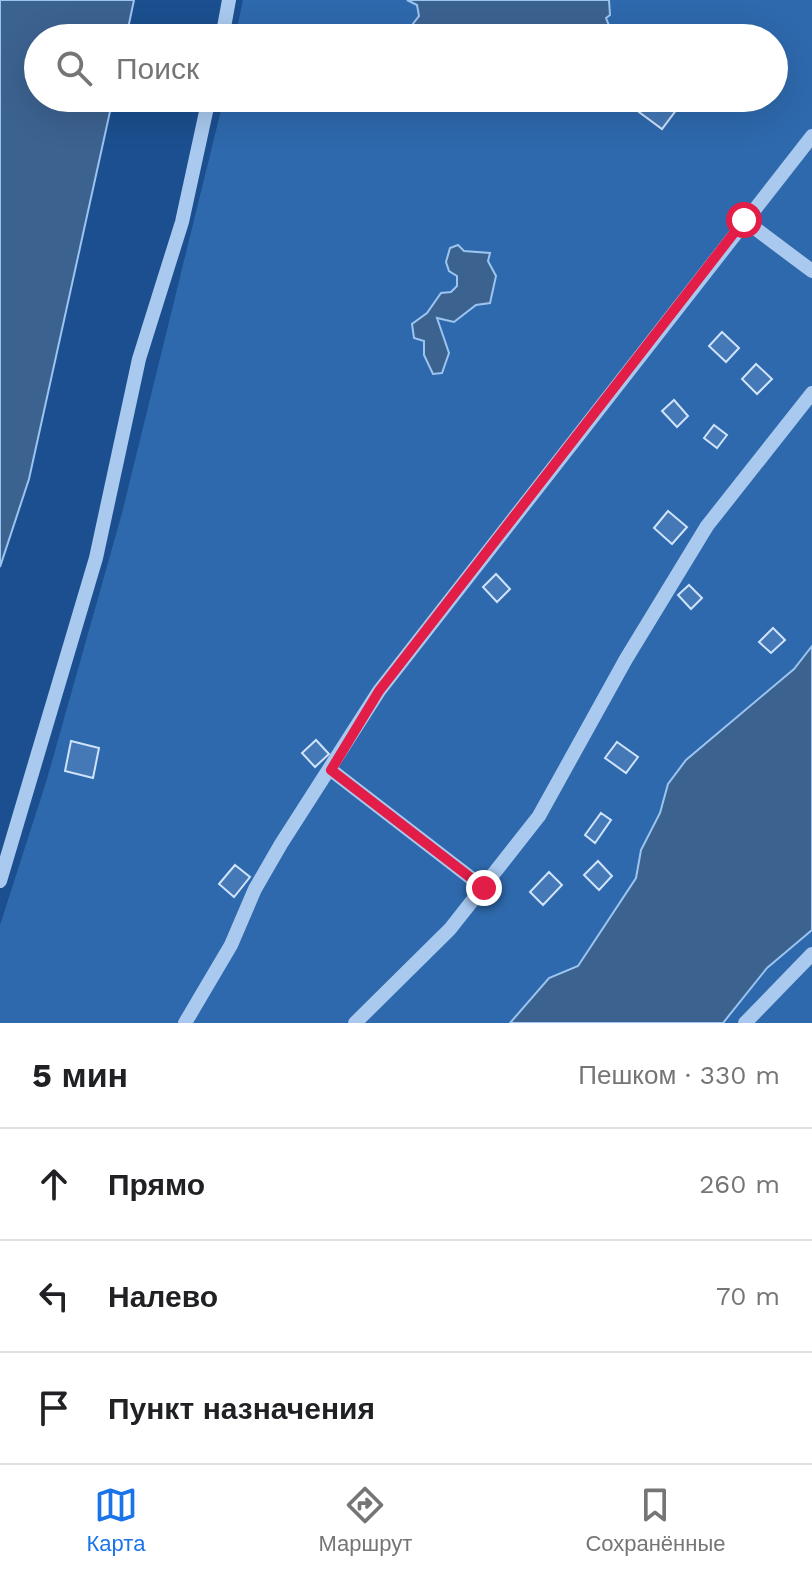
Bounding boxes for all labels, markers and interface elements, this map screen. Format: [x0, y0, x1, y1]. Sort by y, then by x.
search box [24, 24, 788, 112]
icon: search [52, 46, 96, 90]
text: Поиск [116, 51, 199, 86]
route start [726, 202, 762, 238]
route end [466, 870, 502, 906]
text: 5 мин [32, 1055, 128, 1095]
text: Пешком · 330 m [578, 1060, 780, 1090]
icon: ahead [32, 1162, 76, 1206]
text: Прямо [108, 1167, 205, 1202]
text: 260 m [699, 1169, 780, 1199]
icon: left [32, 1274, 76, 1318]
text: Налево [108, 1279, 218, 1314]
text: 70 m [716, 1281, 780, 1311]
icon: arrive [32, 1386, 76, 1430]
text: Пункт назначения [108, 1391, 375, 1426]
tab: Карта [87, 1483, 145, 1557]
tab: Маршрут [319, 1483, 412, 1557]
tab: Сохранённые [585, 1483, 725, 1557]

